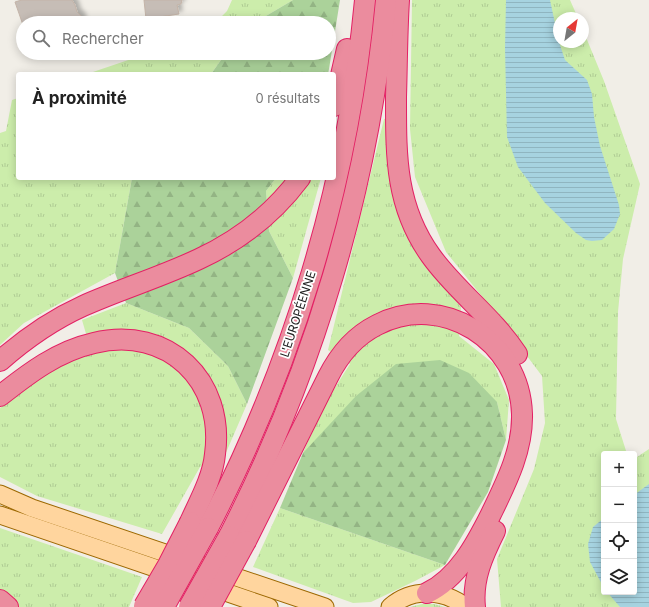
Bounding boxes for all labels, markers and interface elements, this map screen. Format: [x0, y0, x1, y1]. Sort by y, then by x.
north arrow [553, 12, 589, 48]
search box [16, 16, 336, 60]
icon: search [30, 27, 52, 49]
text: Rechercher [62, 29, 144, 48]
text: À proximité [32, 88, 127, 108]
text: 0 résultats [255, 90, 320, 106]
street label: L'EUROPÉENNE [277, 269, 319, 359]
map controls [601, 451, 637, 595]
button: + [601, 451, 637, 487]
button: − [601, 487, 637, 523]
button: locate [601, 523, 637, 559]
button: layers [601, 559, 637, 595]

